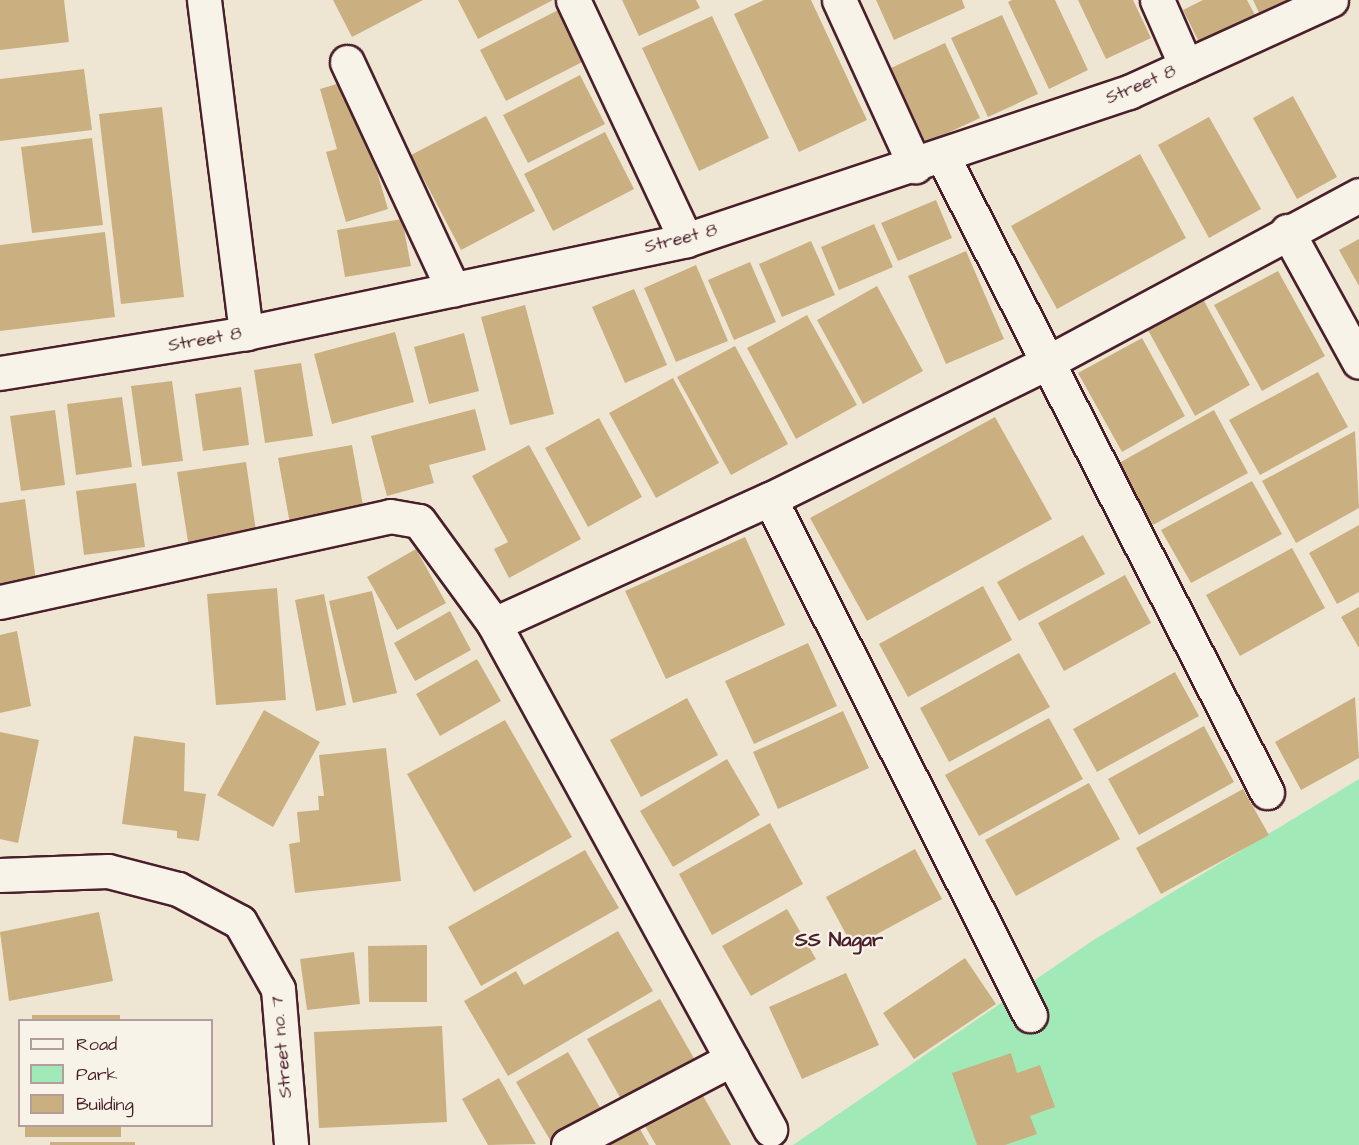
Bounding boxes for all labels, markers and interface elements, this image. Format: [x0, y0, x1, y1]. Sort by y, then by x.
street label: Street 8 [1103, 61, 1179, 109]
street label: Street 8 [642, 220, 720, 258]
street label: Street 8 [166, 323, 244, 357]
district label: SS Nagar [795, 928, 883, 952]
street label: Street no. 7 [267, 995, 297, 1099]
legend [18, 1019, 213, 1127]
text: Road [76, 1032, 117, 1057]
text: Park [76, 1062, 118, 1087]
text: Building [76, 1092, 134, 1117]

